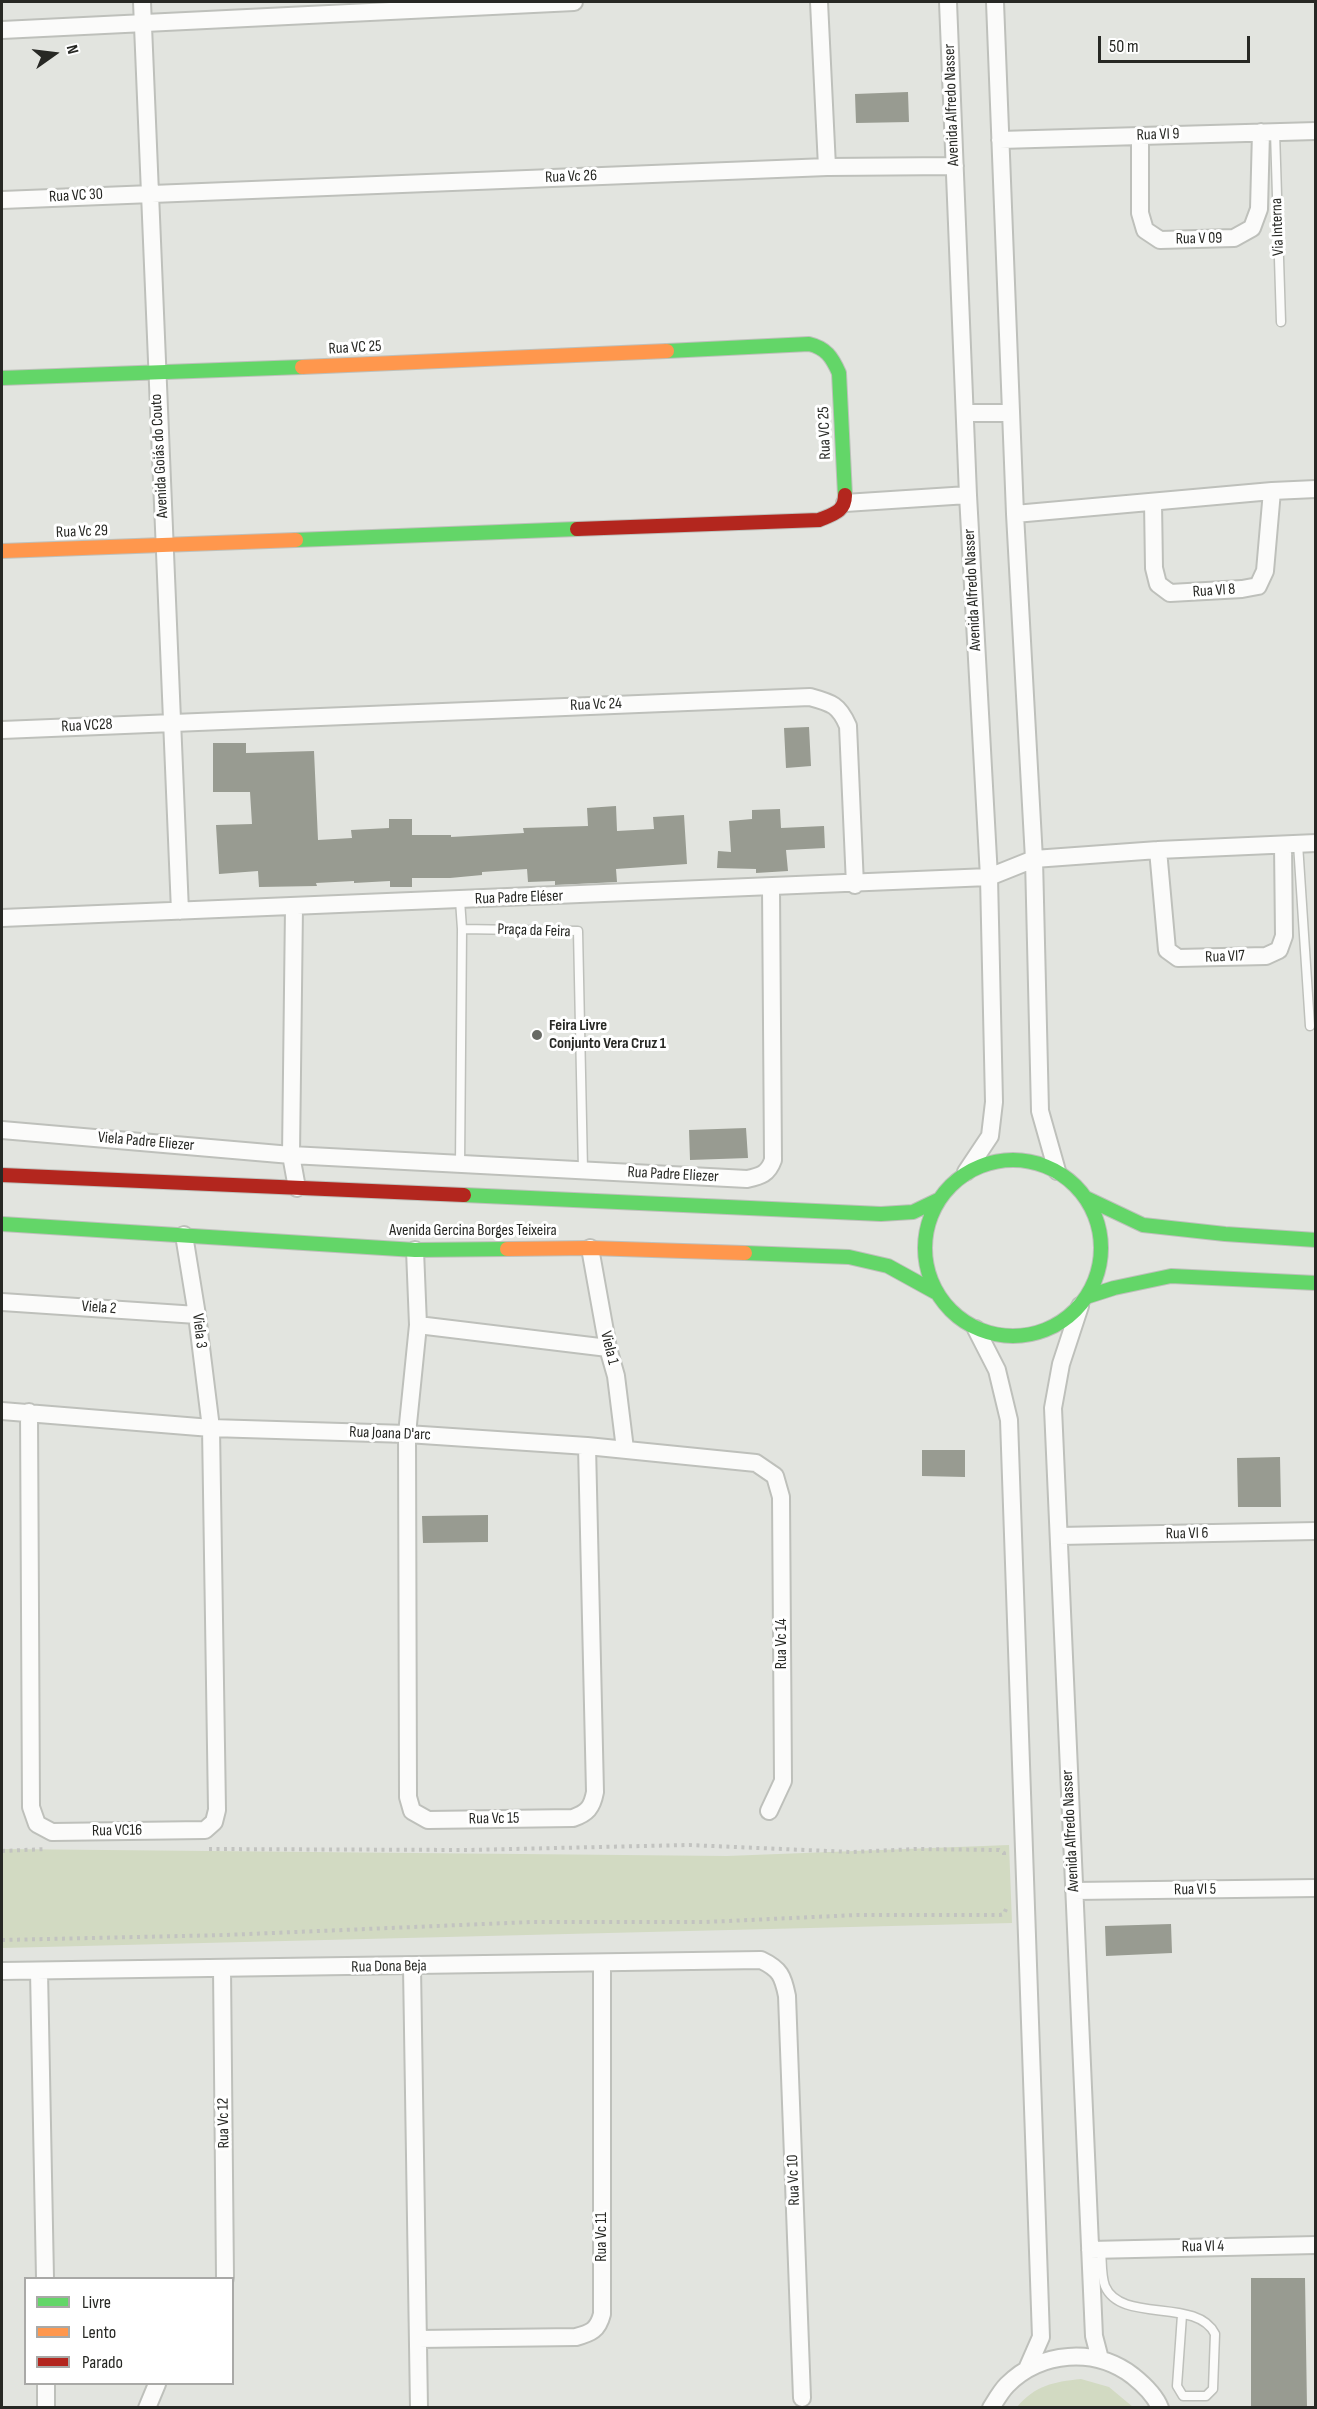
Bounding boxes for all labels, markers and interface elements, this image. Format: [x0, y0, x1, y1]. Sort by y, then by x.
north arrow [24, 24, 84, 84]
scale bar [1101, 24, 1252, 62]
text: 50 m [1109, 36, 1139, 57]
text: N [62, 43, 82, 56]
street label: Avenida Alfredo Nasser [940, 44, 964, 166]
street label: Rua VI 9 [1136, 125, 1180, 145]
street label: Rua Vc 26 [545, 166, 597, 188]
street label: Rua VC 30 [49, 185, 103, 207]
street label: Via Interna [1267, 198, 1289, 256]
street label: Rua V 09 [1175, 229, 1223, 249]
street label: Rua VC 25 [328, 337, 382, 359]
street label: Avenida Goiás do Couto [147, 393, 173, 519]
street label: Rua VC 25 [814, 406, 836, 460]
street label: Rua Vc 29 [56, 521, 108, 543]
street label: Avenida Alfredo Nasser [960, 528, 986, 652]
street label: Rua VI 8 [1192, 580, 1236, 602]
street label: Rua Vc 24 [570, 695, 622, 715]
street label: Rua VC28 [61, 715, 113, 737]
street label: Rua Padre Eléser [475, 887, 563, 909]
street label: Praça da Feira [497, 920, 571, 942]
street label: Rua VI7 [1205, 947, 1245, 967]
place label: Feira Livre Conjunto Vera Cruz 1 [549, 1016, 666, 1054]
marker: Feira Livre Conjunto Vera Cruz 1 [530, 1028, 544, 1042]
street label: Viela Padre Eliezer [97, 1128, 195, 1156]
street label: Rua Padre Eliezer [627, 1163, 719, 1187]
street label: Avenida Gercina Borges Teixeira [389, 1221, 557, 1241]
street label: Viela 2 [81, 1297, 117, 1319]
street label: Viela 3 [187, 1312, 211, 1350]
street label: Viela 1 [596, 1329, 622, 1367]
street label: Rua Joana D'arc [349, 1423, 431, 1445]
street label: Rua VI 6 [1165, 1524, 1209, 1544]
street label: Rua Vc 14 [772, 1619, 792, 1669]
street label: Avenida Alfredo Nasser [1058, 1769, 1084, 1893]
street label: Rua Vc 15 [469, 1809, 519, 1829]
street label: Rua VC16 [92, 1821, 142, 1841]
street label: Rua VI 5 [1174, 1880, 1216, 1900]
street label: Rua Dona Beja [351, 1957, 427, 1977]
street label: Rua Vc 12 [214, 2097, 234, 2149]
street label: Rua Vc 10 [784, 2154, 804, 2206]
street label: Rua Vc 11 [592, 2212, 612, 2262]
street label: Rua VI 4 [1182, 2237, 1224, 2257]
legend [24, 2277, 234, 2385]
text: Livre [82, 2292, 111, 2313]
text: Lento [82, 2322, 116, 2343]
text: Parado [82, 2352, 123, 2373]

